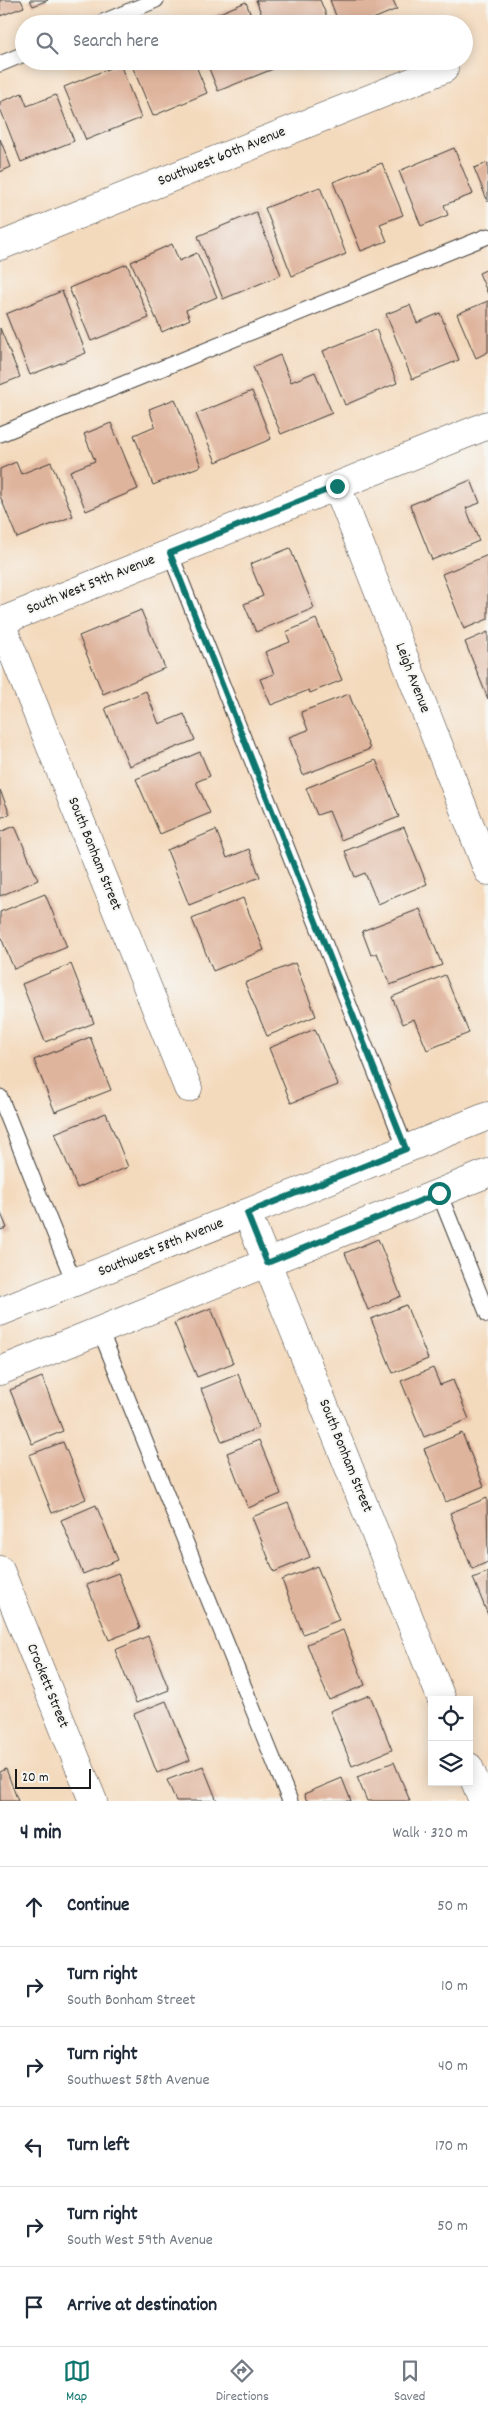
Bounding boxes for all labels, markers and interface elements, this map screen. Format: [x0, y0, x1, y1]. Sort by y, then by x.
search box [15, 15, 473, 70]
icon: search [33, 29, 61, 57]
text: Search here [73, 29, 159, 56]
street label: Southwest 60th Avenue [155, 121, 290, 193]
route end [326, 475, 349, 498]
street label: South West 59th Avenue [23, 549, 159, 621]
street label: Leigh Avenue [389, 640, 436, 717]
street label: South Bonham Street [61, 794, 127, 914]
route start [428, 1182, 451, 1205]
street label: Southwest 58th Avenue [95, 1213, 227, 1283]
street label: South Bonham Street [312, 1396, 378, 1516]
street label: Crockett Street [20, 1640, 74, 1732]
map controls [428, 1696, 473, 1786]
button: locate [428, 1696, 473, 1741]
button: layers [428, 1741, 473, 1786]
scale bar [15, 1766, 91, 1789]
text: 20 m [22, 1768, 49, 1788]
text: 4 min [20, 1819, 62, 1849]
text: Walk · 320 m [392, 1822, 468, 1845]
icon: ahead [20, 1893, 48, 1921]
text: Continue [67, 1893, 129, 1920]
text: 50 m [437, 1895, 468, 1918]
text: Turn right [67, 1962, 138, 1989]
icon: right [20, 1973, 48, 2001]
text: 10 m [441, 1975, 468, 1998]
text: South Bonham Street [67, 1989, 195, 2012]
text: Turn right [67, 2042, 138, 2069]
icon: right [20, 2053, 48, 2081]
text: 40 m [438, 2055, 468, 2078]
text: Southwest 58th Avenue [67, 2069, 209, 2092]
icon: left [20, 2133, 48, 2161]
text: Turn left [67, 2133, 130, 2160]
text: 170 m [435, 2135, 468, 2158]
text: Turn right [67, 2202, 138, 2229]
icon: right [20, 2213, 48, 2241]
text: 50 m [437, 2215, 468, 2238]
text: South West 59th Avenue [67, 2229, 213, 2252]
icon: arrive [20, 2293, 48, 2321]
text: Arrive at destination [67, 2293, 217, 2320]
tab: Map [63, 2357, 91, 2407]
tab: Directions [216, 2357, 269, 2407]
tab: Saved [394, 2357, 425, 2407]

